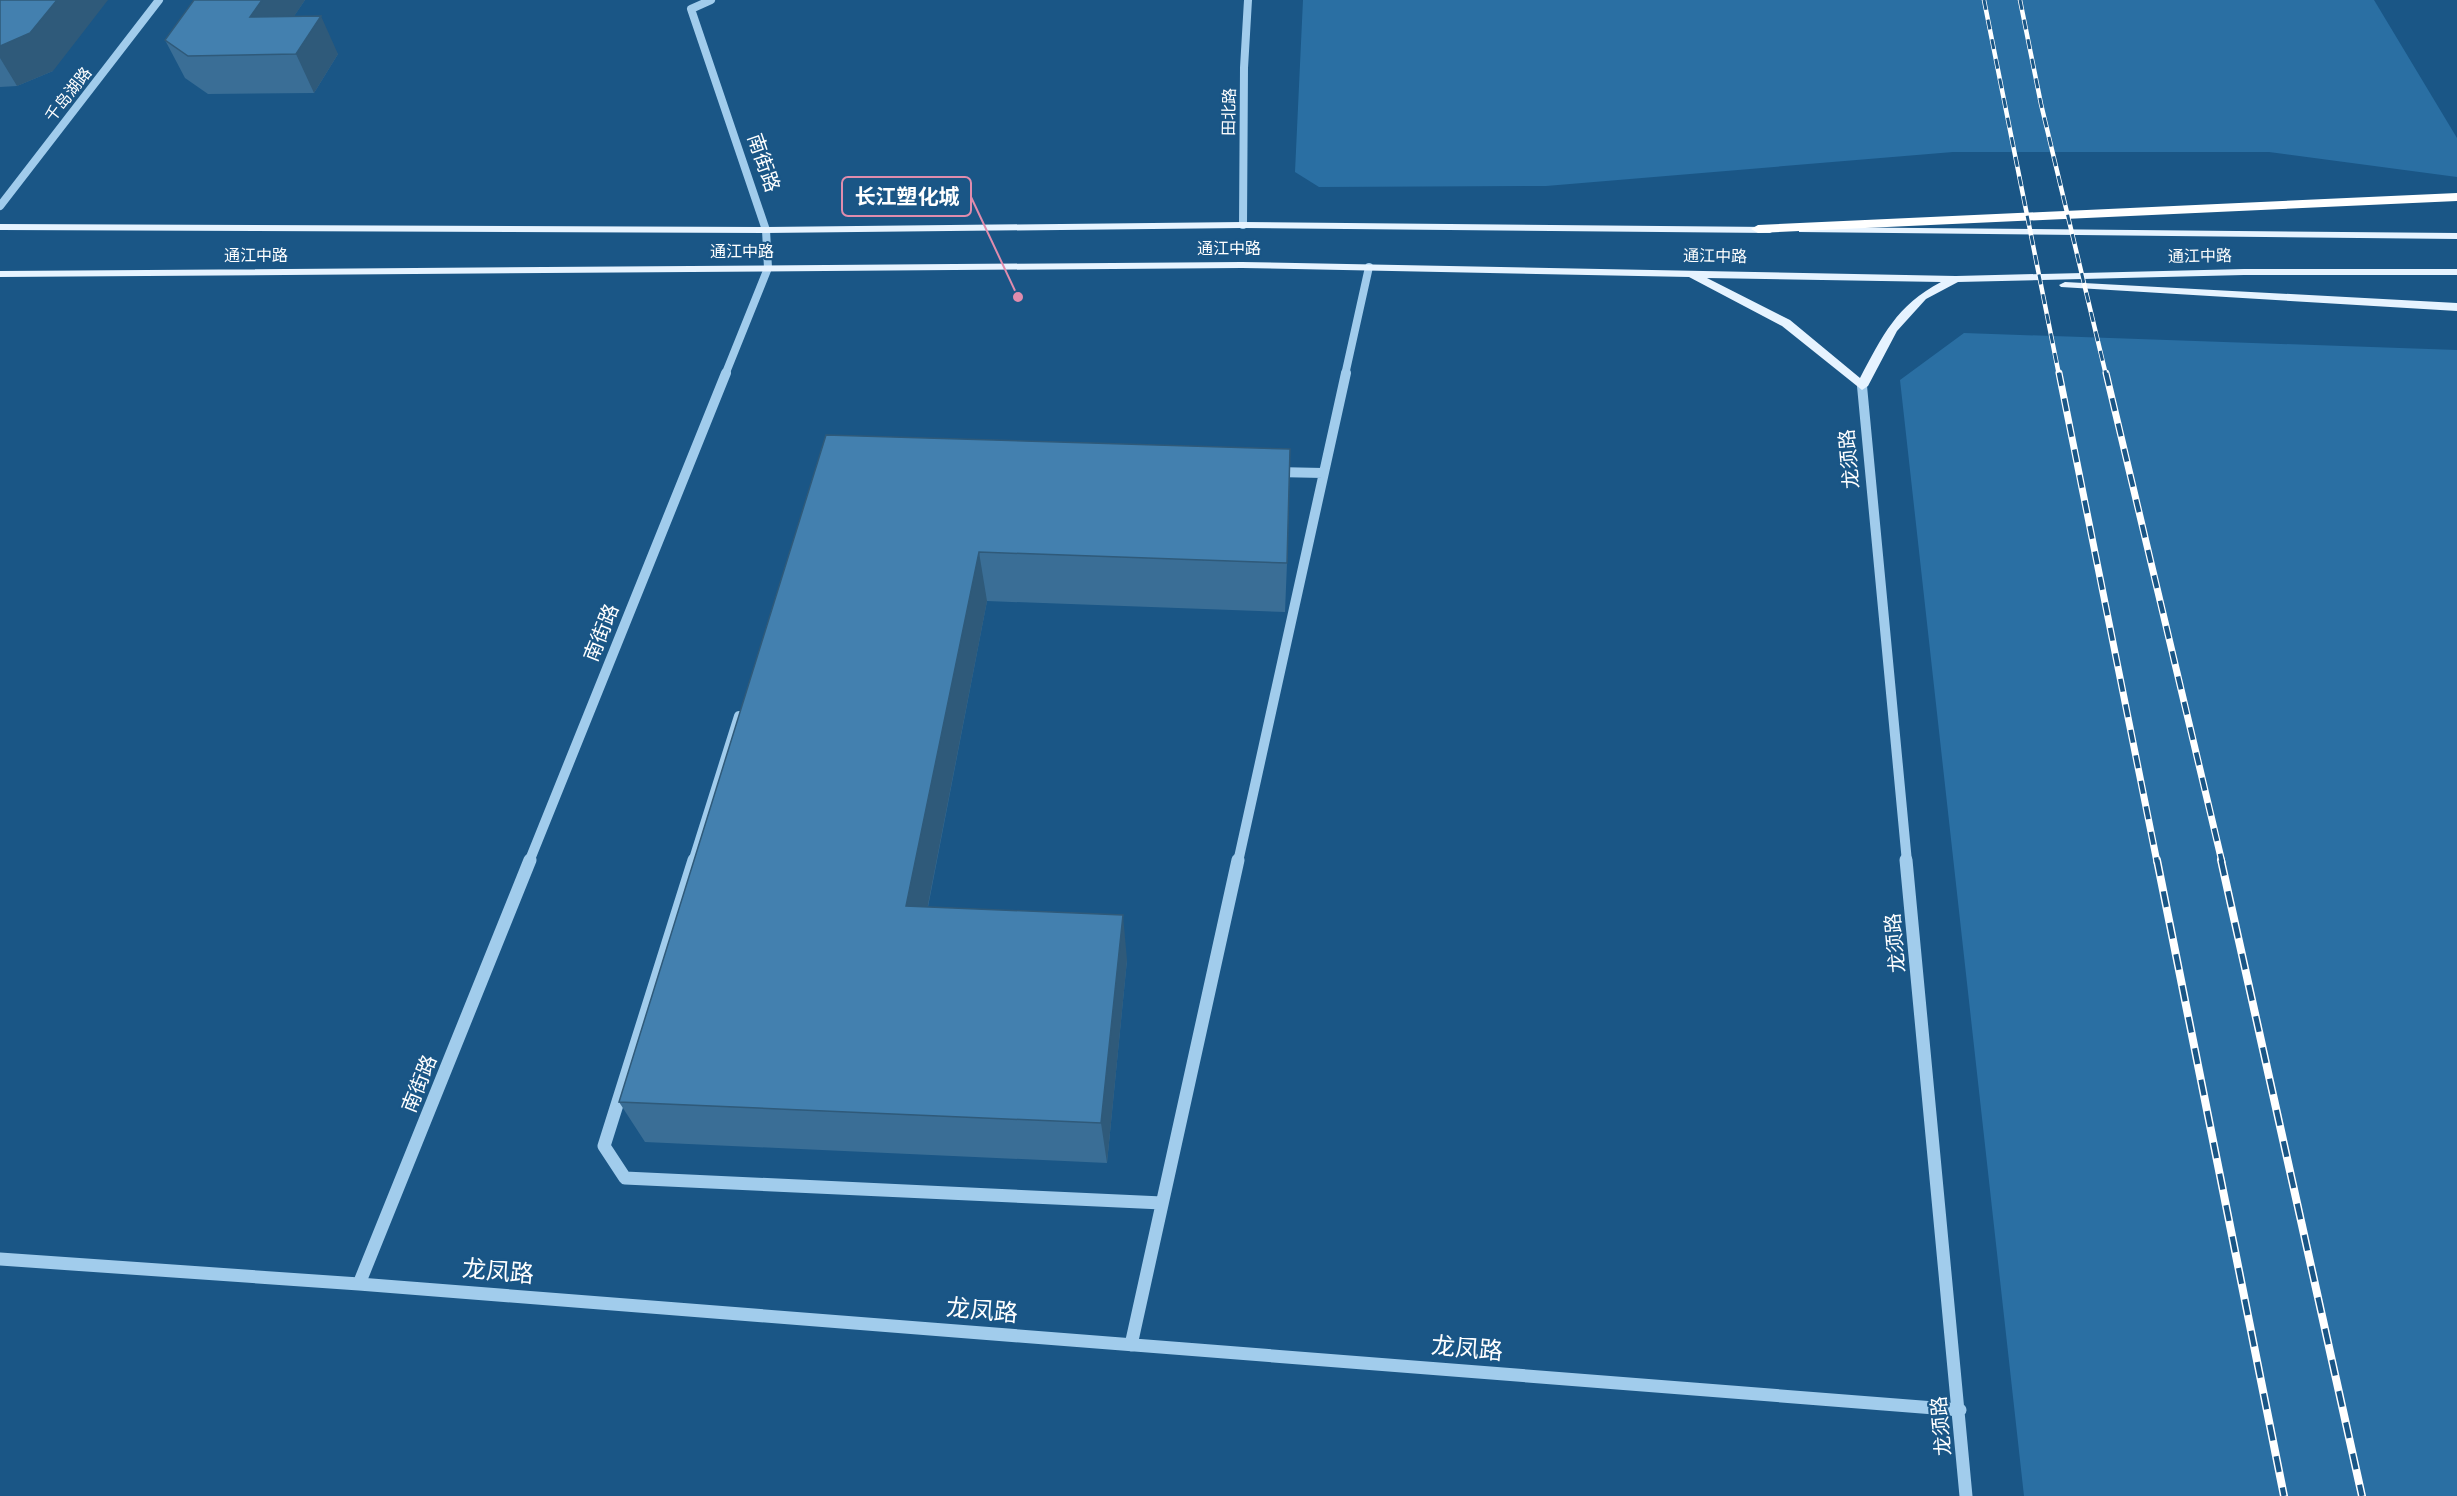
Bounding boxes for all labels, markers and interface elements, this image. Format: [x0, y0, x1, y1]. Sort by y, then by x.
street label: 千岛湖路 [42, 64, 96, 126]
street label: 田北路 [1220, 88, 1240, 136]
street label: 南街路 [742, 131, 784, 195]
callout: 长江塑化城 [842, 177, 971, 216]
text: 长江塑化城 [855, 185, 960, 210]
street label: 通江中路 [1197, 240, 1261, 259]
street label: 通江中路 [710, 243, 774, 262]
street label: 通江中路 [224, 247, 288, 266]
street label: 通江中路 [1683, 247, 1747, 267]
street label: 通江中路 [2168, 247, 2232, 267]
street label: 龙须路 [1835, 428, 1865, 490]
street label: 南街路 [580, 601, 624, 665]
street label: 龙须路 [1881, 912, 1911, 974]
street label: 南街路 [398, 1052, 442, 1116]
street label: 龙凤路 [461, 1254, 535, 1290]
street label: 龙凤路 [945, 1293, 1019, 1329]
street label: 龙凤路 [1430, 1331, 1504, 1367]
street label: 龙须路 [1927, 1395, 1957, 1457]

